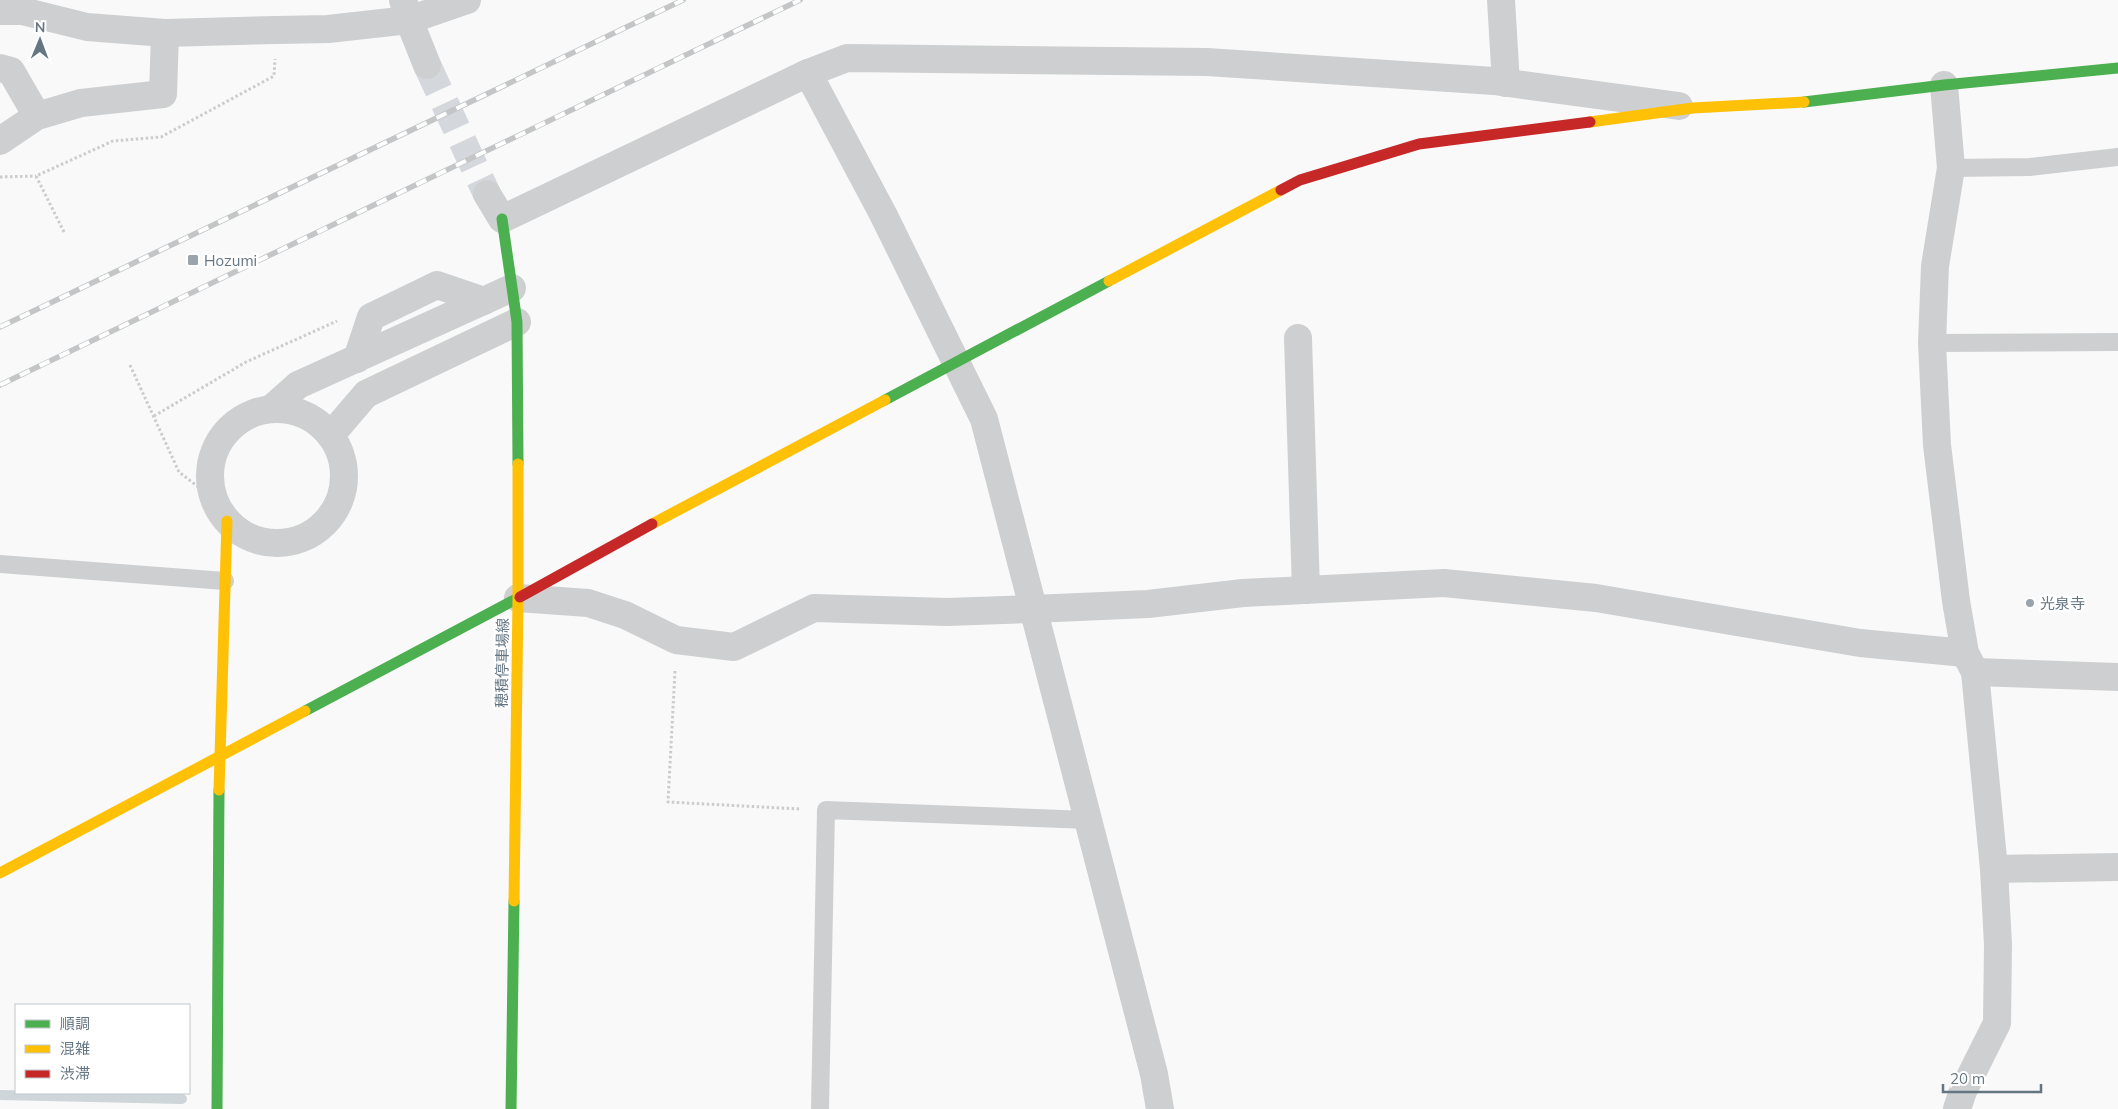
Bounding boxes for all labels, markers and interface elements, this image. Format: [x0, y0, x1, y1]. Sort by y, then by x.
north arrow [15, 15, 65, 65]
text: N [35, 18, 46, 36]
place label: Hozumi [204, 251, 257, 270]
marker: Hozumi [186, 253, 200, 267]
place label: 光泉寺 [2040, 594, 2085, 613]
marker: 光泉寺 [2024, 597, 2036, 609]
street label: 穂積停車場線 [492, 618, 512, 708]
legend [15, 1004, 190, 1094]
text: 順調 [60, 1014, 90, 1033]
text: 混雑 [60, 1039, 90, 1058]
scale bar [1943, 1062, 2040, 1094]
text: 渋滞 [60, 1064, 90, 1083]
text: 20 m [1950, 1069, 1985, 1088]

